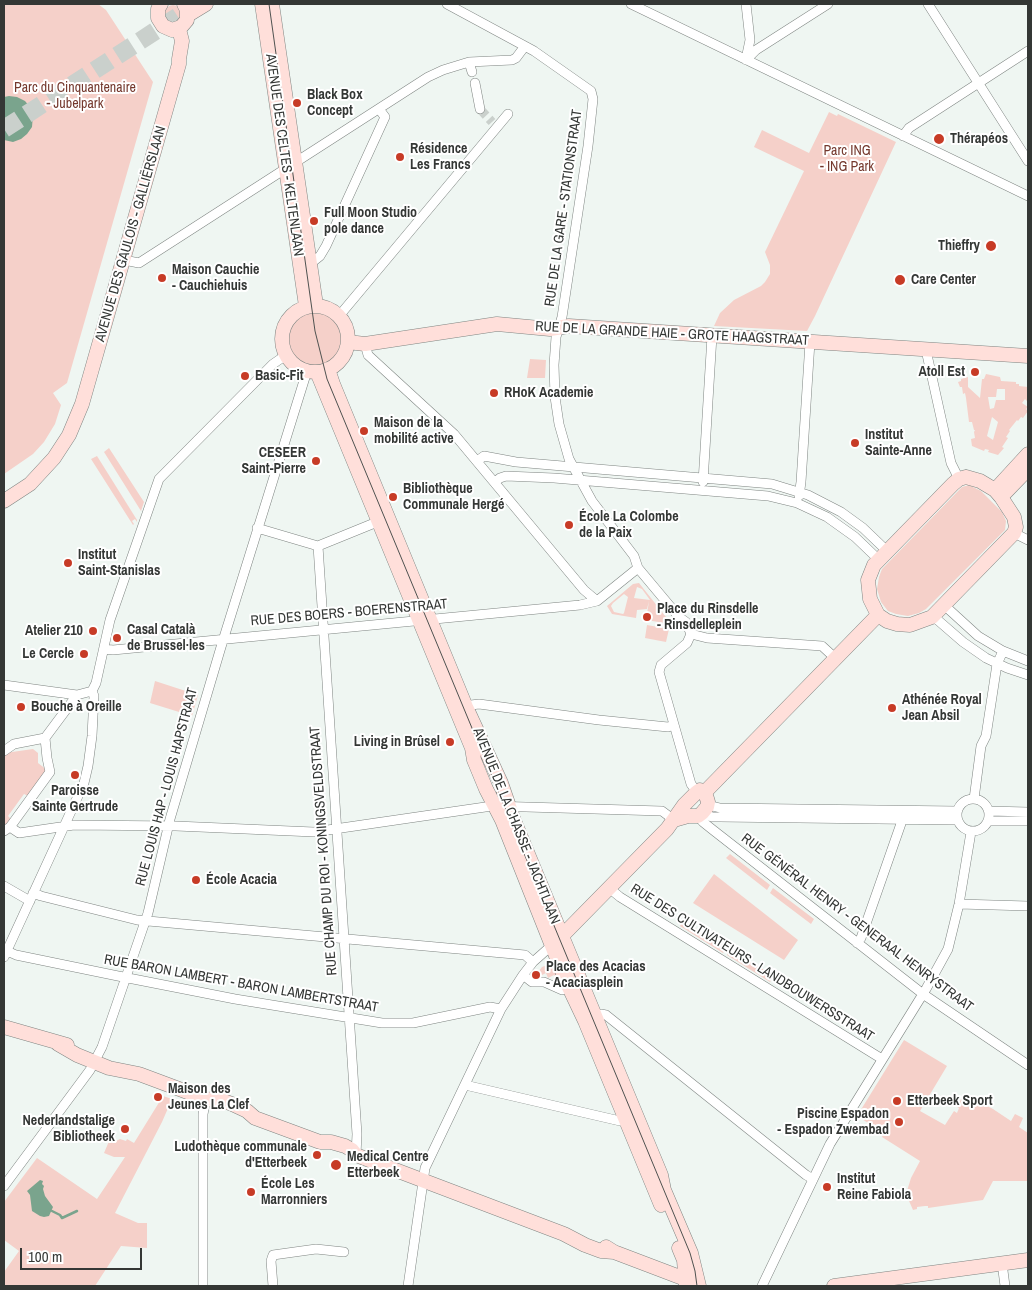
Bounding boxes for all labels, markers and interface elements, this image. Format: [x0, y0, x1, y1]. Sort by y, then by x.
street label: AVENUE DES CELTES - KELTENLAAN [261, 53, 307, 257]
park label: Parc du Cinquantenaire - Jubelpark [14, 80, 136, 112]
place label: Black Box Concept [307, 87, 363, 120]
marker: Black Box Concept [291, 97, 303, 109]
street label: RUE DE LA GARE - STATIONSTRAAT [542, 108, 586, 308]
street label: AVENUE DES GAULOIS - GALLIËRSLAAN [92, 124, 170, 344]
place label: Thérapéos [950, 131, 1008, 147]
marker: Thérapéos [932, 132, 946, 146]
place label: Résidence Les Francs [410, 141, 471, 174]
park label: Parc ING - ING Park [820, 143, 874, 176]
marker: Résidence Les Francs [394, 151, 406, 163]
place label: Full Moon Studio pole dance [324, 205, 417, 238]
marker: Full Moon Studio pole dance [308, 215, 320, 227]
place label: Thieffry [938, 238, 980, 254]
marker: Thieffry [984, 239, 998, 253]
place label: Maison Cauchie - Cauchiehuis [172, 262, 259, 294]
marker: Maison Cauchie - Cauchiehuis [156, 272, 168, 284]
place label: Care Center [911, 272, 976, 288]
marker: Care Center [893, 273, 907, 287]
street label: RUE DE LA GRANDE HAIE - GROTE HAAGSTRAAT [535, 318, 809, 350]
place label: Atoll Est [918, 364, 965, 380]
marker: Atoll Est [969, 366, 981, 378]
place label: Basic-Fit [255, 368, 303, 384]
marker: Basic-Fit [239, 370, 251, 382]
place label: RHoK Academie [504, 385, 593, 401]
marker: RHoK Academie [488, 387, 500, 399]
place label: Maison de la mobilité active [374, 415, 454, 448]
marker: Maison de la mobilité active [358, 425, 370, 437]
place label: Institut Sainte-Anne [865, 427, 932, 460]
marker: Institut Sainte-Anne [849, 437, 861, 449]
place label: CESEER Saint-Pierre [242, 445, 306, 478]
marker: CESEER Saint-Pierre [310, 455, 322, 467]
place label: Bibliothèque Communale Hergé [403, 481, 504, 514]
marker: Bibliothèque Communale Hergé [387, 491, 399, 503]
place label: École La Colombe de la Paix [579, 509, 679, 542]
marker: École La Colombe de la Paix [563, 519, 575, 531]
place label: Institut Saint-Stanislas [78, 547, 160, 580]
marker: Institut Saint-Stanislas [62, 557, 74, 569]
street label: RUE DES BOERS - BOERENSTRAAT [250, 596, 448, 630]
place label: Place du Rinsdelle - Rinsdelleplein [657, 601, 758, 634]
marker: Place du Rinsdelle - Rinsdelleplein [641, 611, 653, 623]
place label: Casal Català de Brussel·les [127, 622, 205, 654]
place label: Atelier 210 [25, 623, 83, 639]
marker: Atelier 210 [87, 625, 99, 637]
marker: Casal Català de Brussel·les [111, 632, 123, 644]
place label: Le Cercle [22, 646, 74, 662]
marker: Le Cercle [78, 648, 90, 660]
street label: RUE LOUIS HAP - LOUIS HAPSTRAAT [132, 686, 202, 888]
place label: Athénée Royal Jean Absil [902, 692, 982, 724]
place label: Bouche à Oreille [31, 699, 122, 715]
marker: Bouche à Oreille [15, 701, 27, 713]
marker: Athénée Royal Jean Absil [886, 702, 898, 714]
street label: AVENUE DE LA CHASSE - JACHTLAAN [469, 725, 563, 927]
street label: RUE CHAMP DU ROI - KONINGSVELDSTRAAT [307, 726, 341, 976]
place label: Living in Brûsel [354, 734, 440, 750]
marker: Living in Brûsel [444, 736, 456, 748]
marker: Paroisse Sainte Gertrude [69, 769, 81, 781]
place label: Paroisse Sainte Gertrude [32, 783, 118, 816]
street label: RUE GÉNÉRAL HENRY - GENERAAL HENRYSTRAAT [738, 830, 976, 1016]
place label: École Acacia [206, 872, 277, 888]
marker: École Acacia [190, 874, 202, 886]
street label: RUE DES CULTIVATEURS - LANDBOUWERSSTRAAT [627, 881, 877, 1045]
street label: RUE BARON LAMBERT - BARON LAMBERTSTRAAT [103, 952, 379, 1016]
place label: Place des Acacias - Acaciasplein [546, 959, 646, 992]
marker: Place des Acacias - Acaciasplein [530, 969, 542, 981]
place label: Maison des Jeunes La Clef [168, 1081, 249, 1114]
marker: Maison des Jeunes La Clef [152, 1091, 164, 1103]
place label: Etterbeek Sport [907, 1093, 992, 1109]
marker: Etterbeek Sport [891, 1095, 903, 1107]
place label: Piscine Espadon - Espadon Zwembad [777, 1106, 889, 1138]
place label: Nederlandstalige Bibliotheek [22, 1113, 115, 1146]
marker: Piscine Espadon - Espadon Zwembad [893, 1116, 905, 1128]
marker: Nederlandstalige Bibliotheek [119, 1123, 131, 1135]
place label: Ludothèque communale d'Etterbeek [174, 1139, 307, 1172]
marker: Ludothèque communale d'Etterbeek [311, 1149, 323, 1161]
place label: Medical Centre Etterbeek [347, 1149, 429, 1182]
marker: Medical Centre Etterbeek [329, 1158, 343, 1172]
place label: Institut Reine Fabiola [837, 1171, 911, 1204]
place label: École Les Marronniers [261, 1176, 327, 1208]
marker: Institut Reine Fabiola [821, 1181, 833, 1193]
marker: École Les Marronniers [245, 1186, 257, 1198]
scale bar [22, 1238, 145, 1270]
text: 100 m [28, 1246, 62, 1267]

